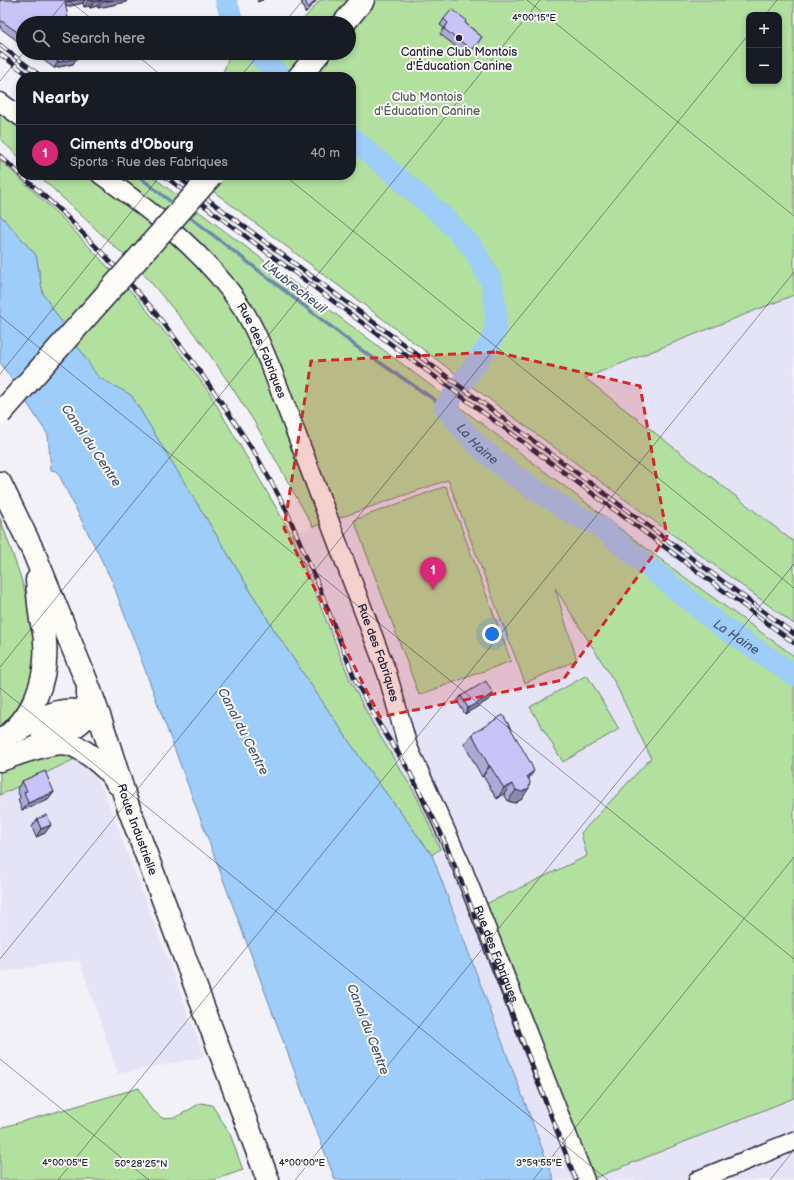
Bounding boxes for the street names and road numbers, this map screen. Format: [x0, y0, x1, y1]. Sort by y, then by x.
street label: Rue des Fabriques [233, 300, 289, 400]
street label: Rue des Fabriques [353, 602, 402, 704]
street label: Route Industrielle [113, 782, 160, 877]
street label: Rue des Fabriques [470, 903, 522, 1005]

